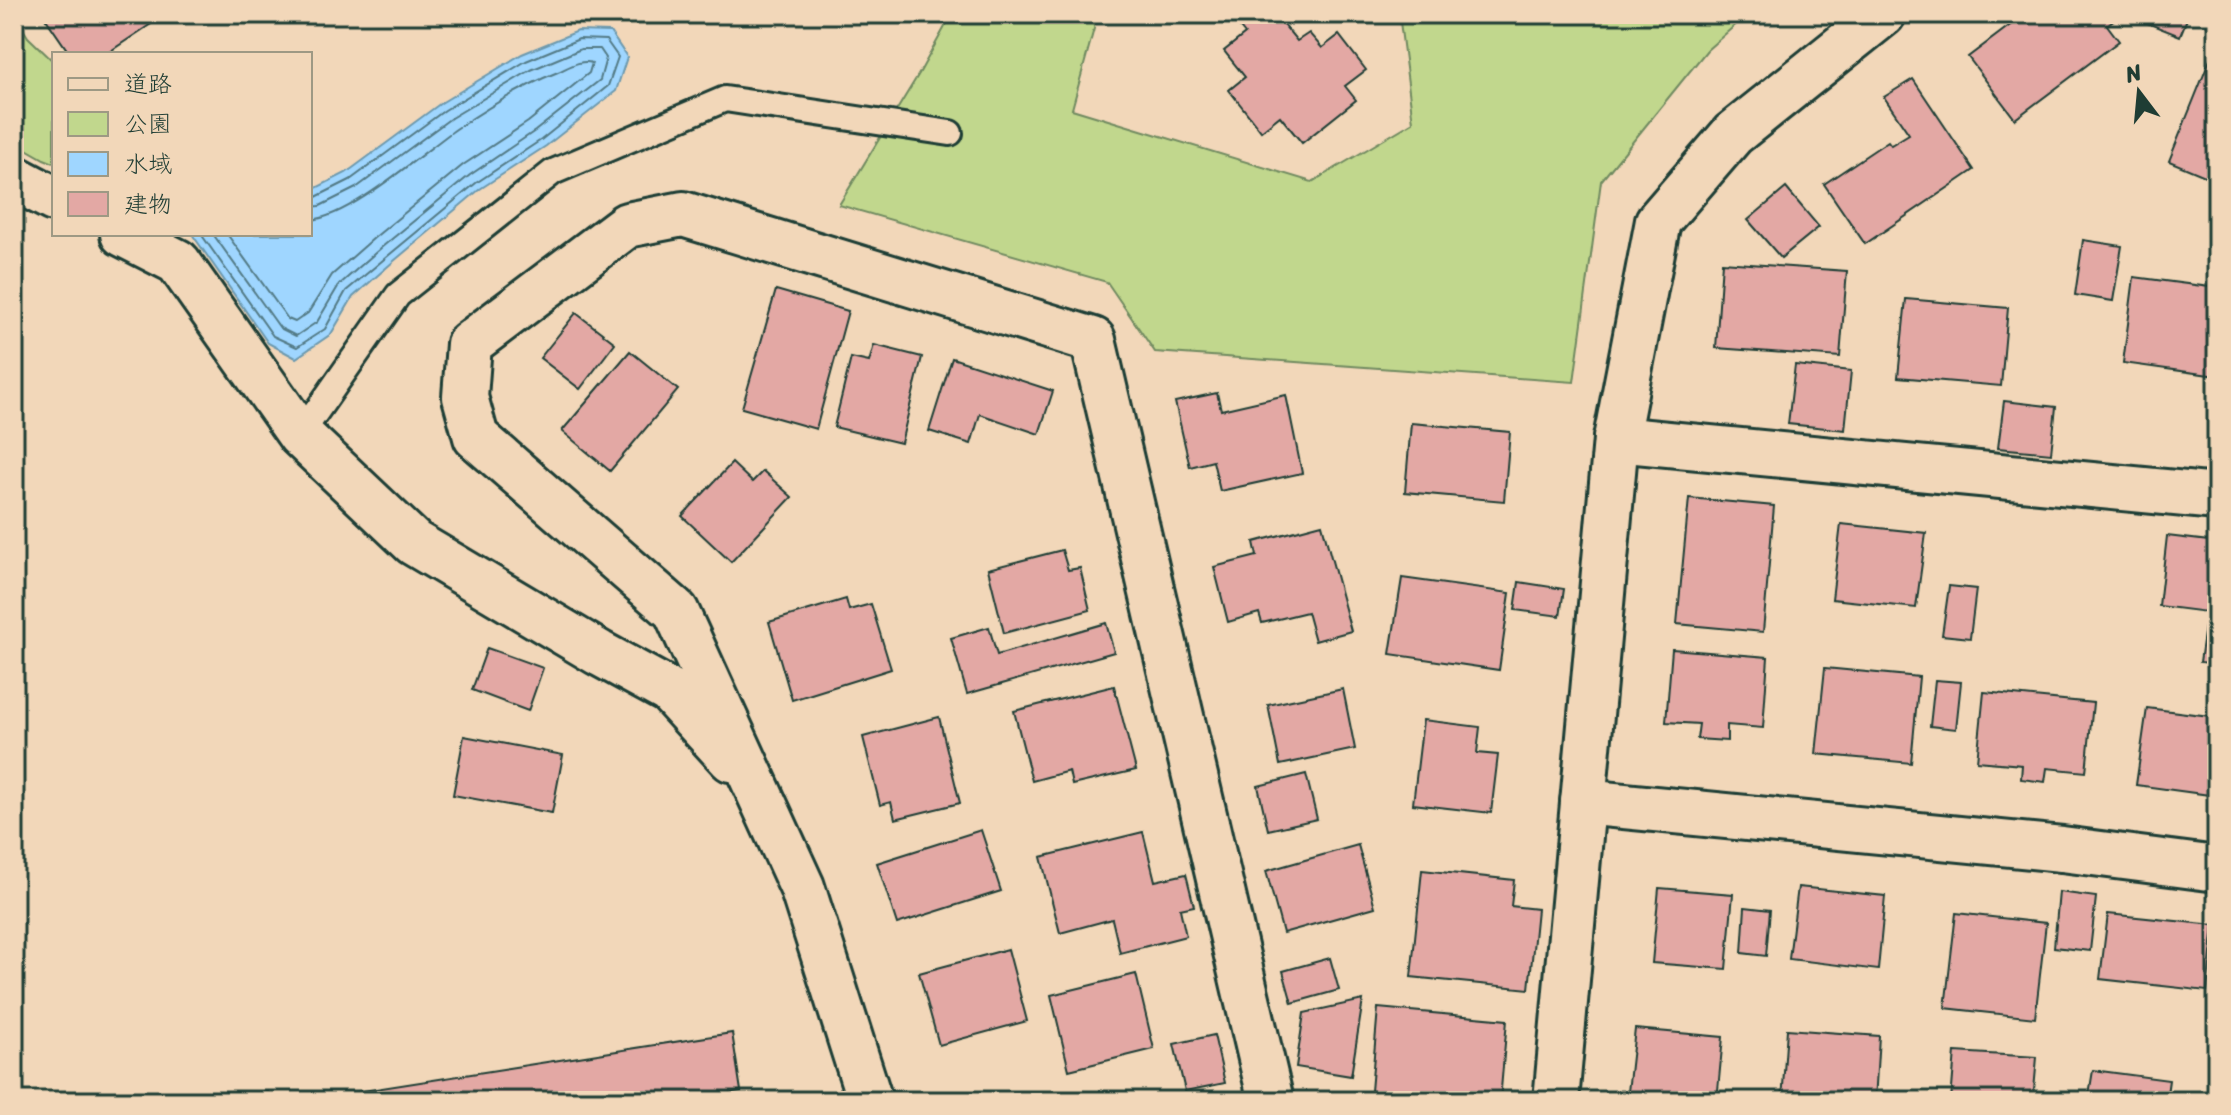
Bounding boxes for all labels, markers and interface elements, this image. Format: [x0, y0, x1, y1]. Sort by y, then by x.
legend [52, 52, 312, 236]
north arrow [2099, 52, 2179, 132]
text: N [2120, 52, 2147, 94]
text: 道路 [124, 63, 172, 105]
text: 公園 [124, 103, 172, 145]
text: 水域 [124, 143, 172, 185]
text: 建物 [124, 183, 172, 225]

